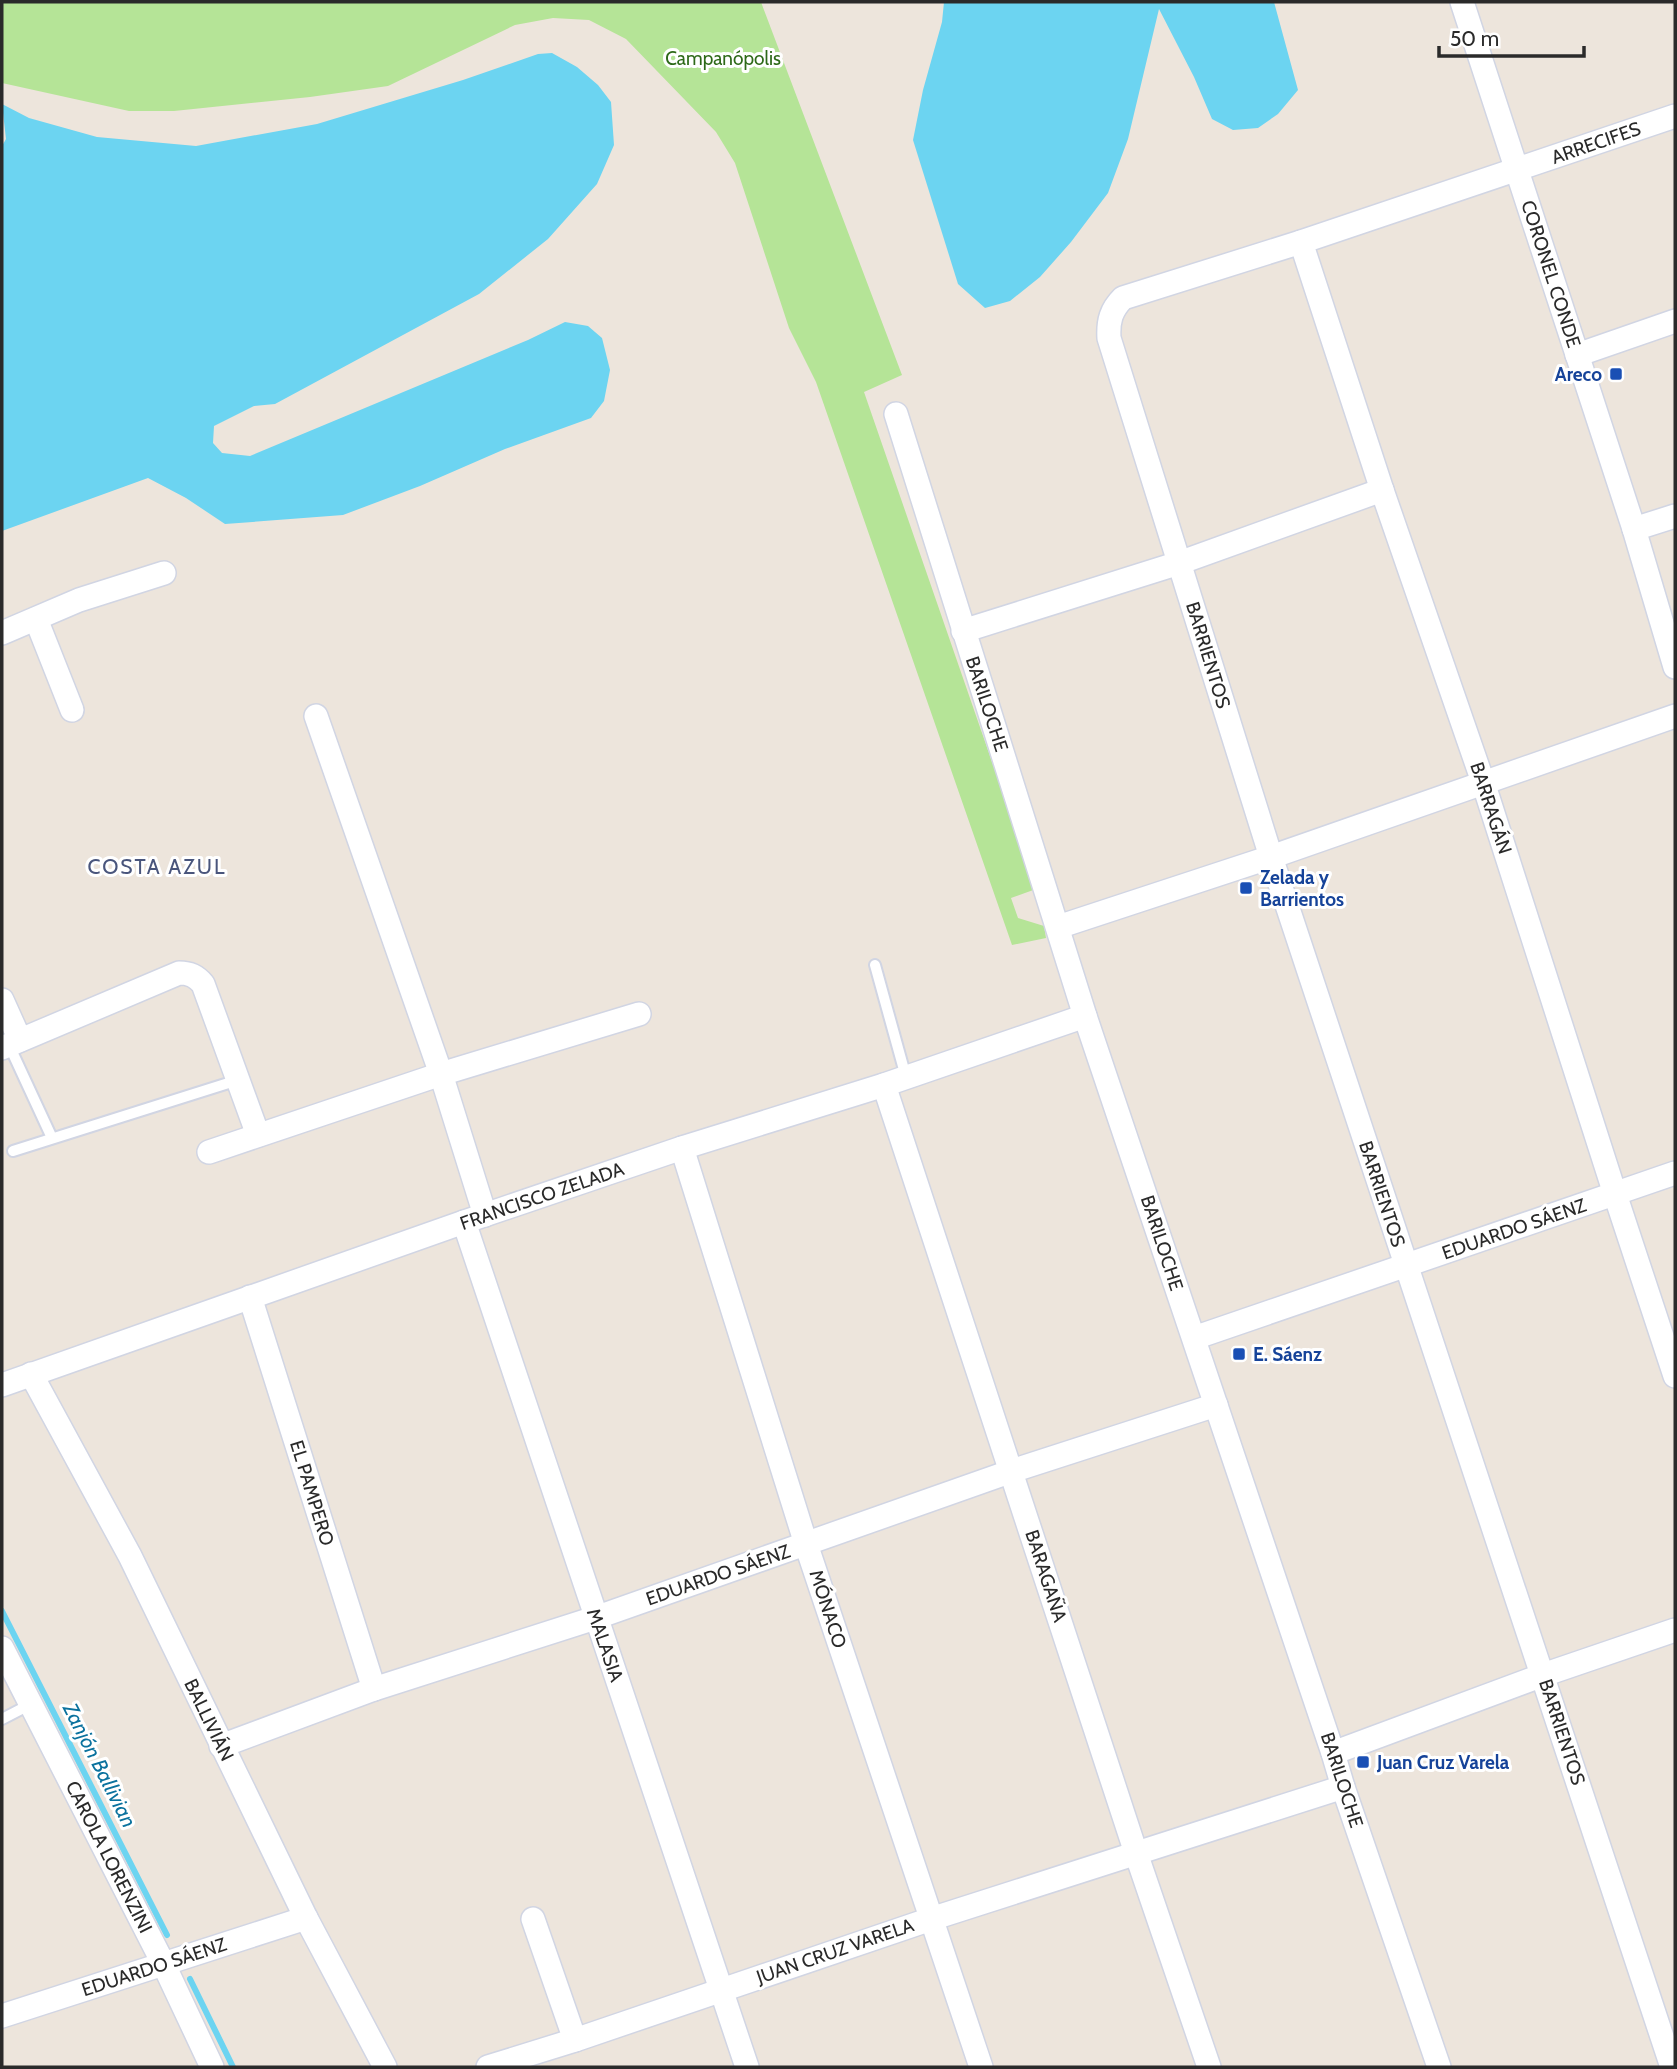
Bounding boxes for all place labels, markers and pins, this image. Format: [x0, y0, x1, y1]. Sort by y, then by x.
place label: Areco [1555, 363, 1602, 386]
marker: Areco [1608, 366, 1624, 382]
place label: Zelada y Barrientos [1260, 866, 1344, 911]
marker: Zelada y Barrientos [1238, 880, 1254, 896]
place label: E. Sáenz [1253, 1343, 1322, 1366]
marker: E. Sáenz [1231, 1346, 1247, 1362]
place label: Juan Cruz Varela [1376, 1751, 1510, 1774]
marker: Juan Cruz Varela [1355, 1754, 1371, 1770]

